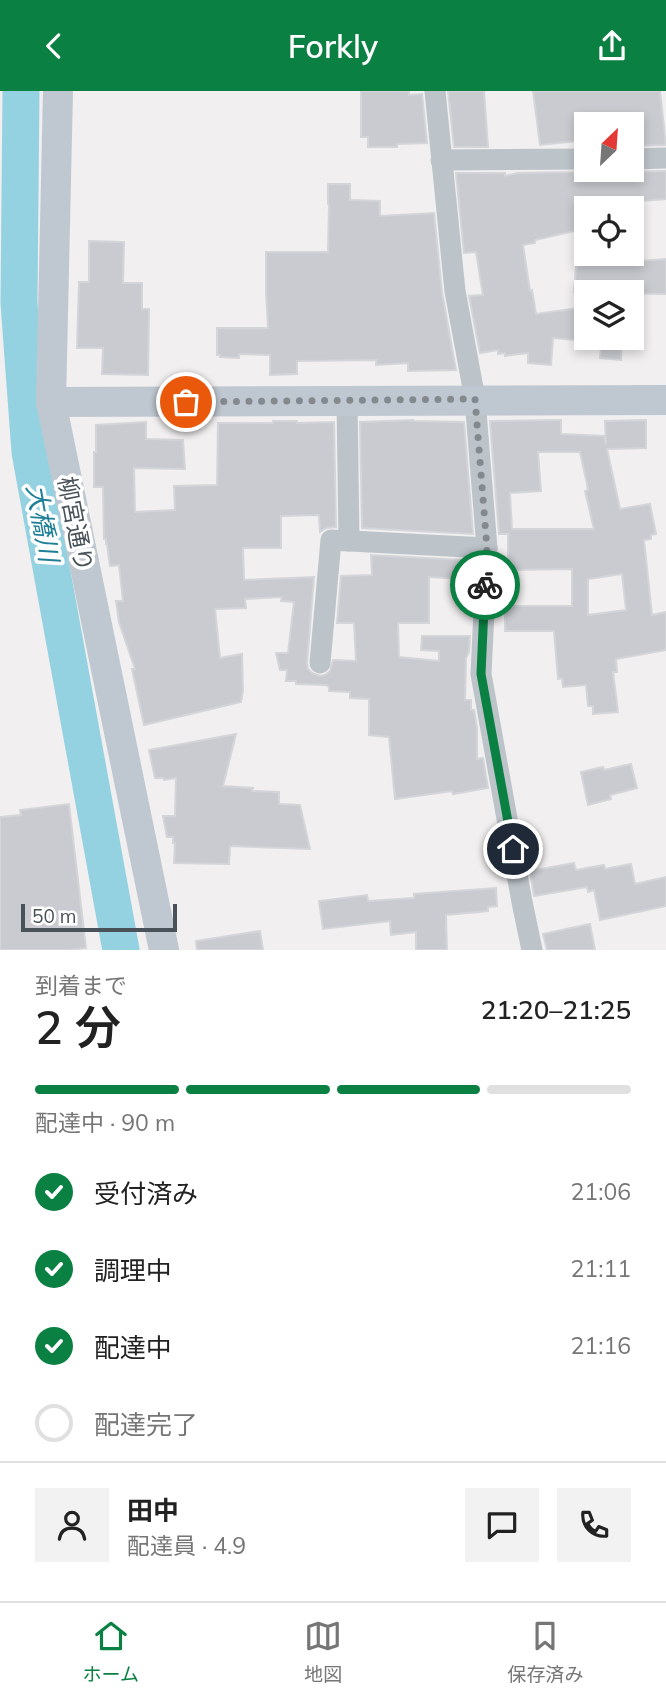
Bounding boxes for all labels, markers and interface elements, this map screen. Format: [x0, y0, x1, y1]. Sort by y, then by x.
text: Forkly [288, 26, 378, 66]
icon: back [35, 27, 73, 65]
icon: share [593, 27, 631, 65]
north arrow [574, 112, 644, 182]
map controls [574, 112, 644, 350]
button: locate [574, 196, 644, 266]
button: layers [574, 280, 644, 350]
pin [156, 372, 216, 432]
icon: bag [167, 383, 205, 421]
street label: 柳宮通り [52, 474, 100, 574]
water label: 大橋川 [20, 482, 67, 567]
courier [450, 550, 520, 620]
icon: bike [466, 566, 504, 604]
pin [483, 819, 543, 879]
icon: home [494, 830, 532, 868]
scale bar [21, 901, 177, 933]
text: 50 m [32, 904, 76, 928]
text: 到着まで [35, 971, 127, 1000]
text: 21:20–21:25 [481, 993, 631, 1026]
text: 2 分 [35, 998, 121, 1056]
text: 配達中 · 90 m [35, 1108, 175, 1137]
icon: check [35, 1173, 73, 1211]
text: 受付済み [94, 1177, 198, 1210]
text: 21:06 [571, 1177, 631, 1206]
icon: check [35, 1250, 73, 1288]
text: 調理中 [94, 1254, 172, 1287]
text: 21:11 [571, 1254, 631, 1283]
icon: check [35, 1327, 73, 1365]
text: 配達中 [94, 1331, 172, 1364]
text: 21:16 [571, 1331, 631, 1360]
text: 配達完了 [94, 1408, 198, 1441]
button: person [35, 1488, 109, 1562]
button: chat [465, 1488, 539, 1562]
button: phone [557, 1488, 631, 1562]
text: 田中 [127, 1494, 179, 1527]
text: 配達員 · 4.9 [127, 1531, 246, 1560]
tab: ホーム [83, 1617, 139, 1686]
tab: 地図 [304, 1617, 342, 1686]
tab: 保存済み [507, 1617, 583, 1686]

